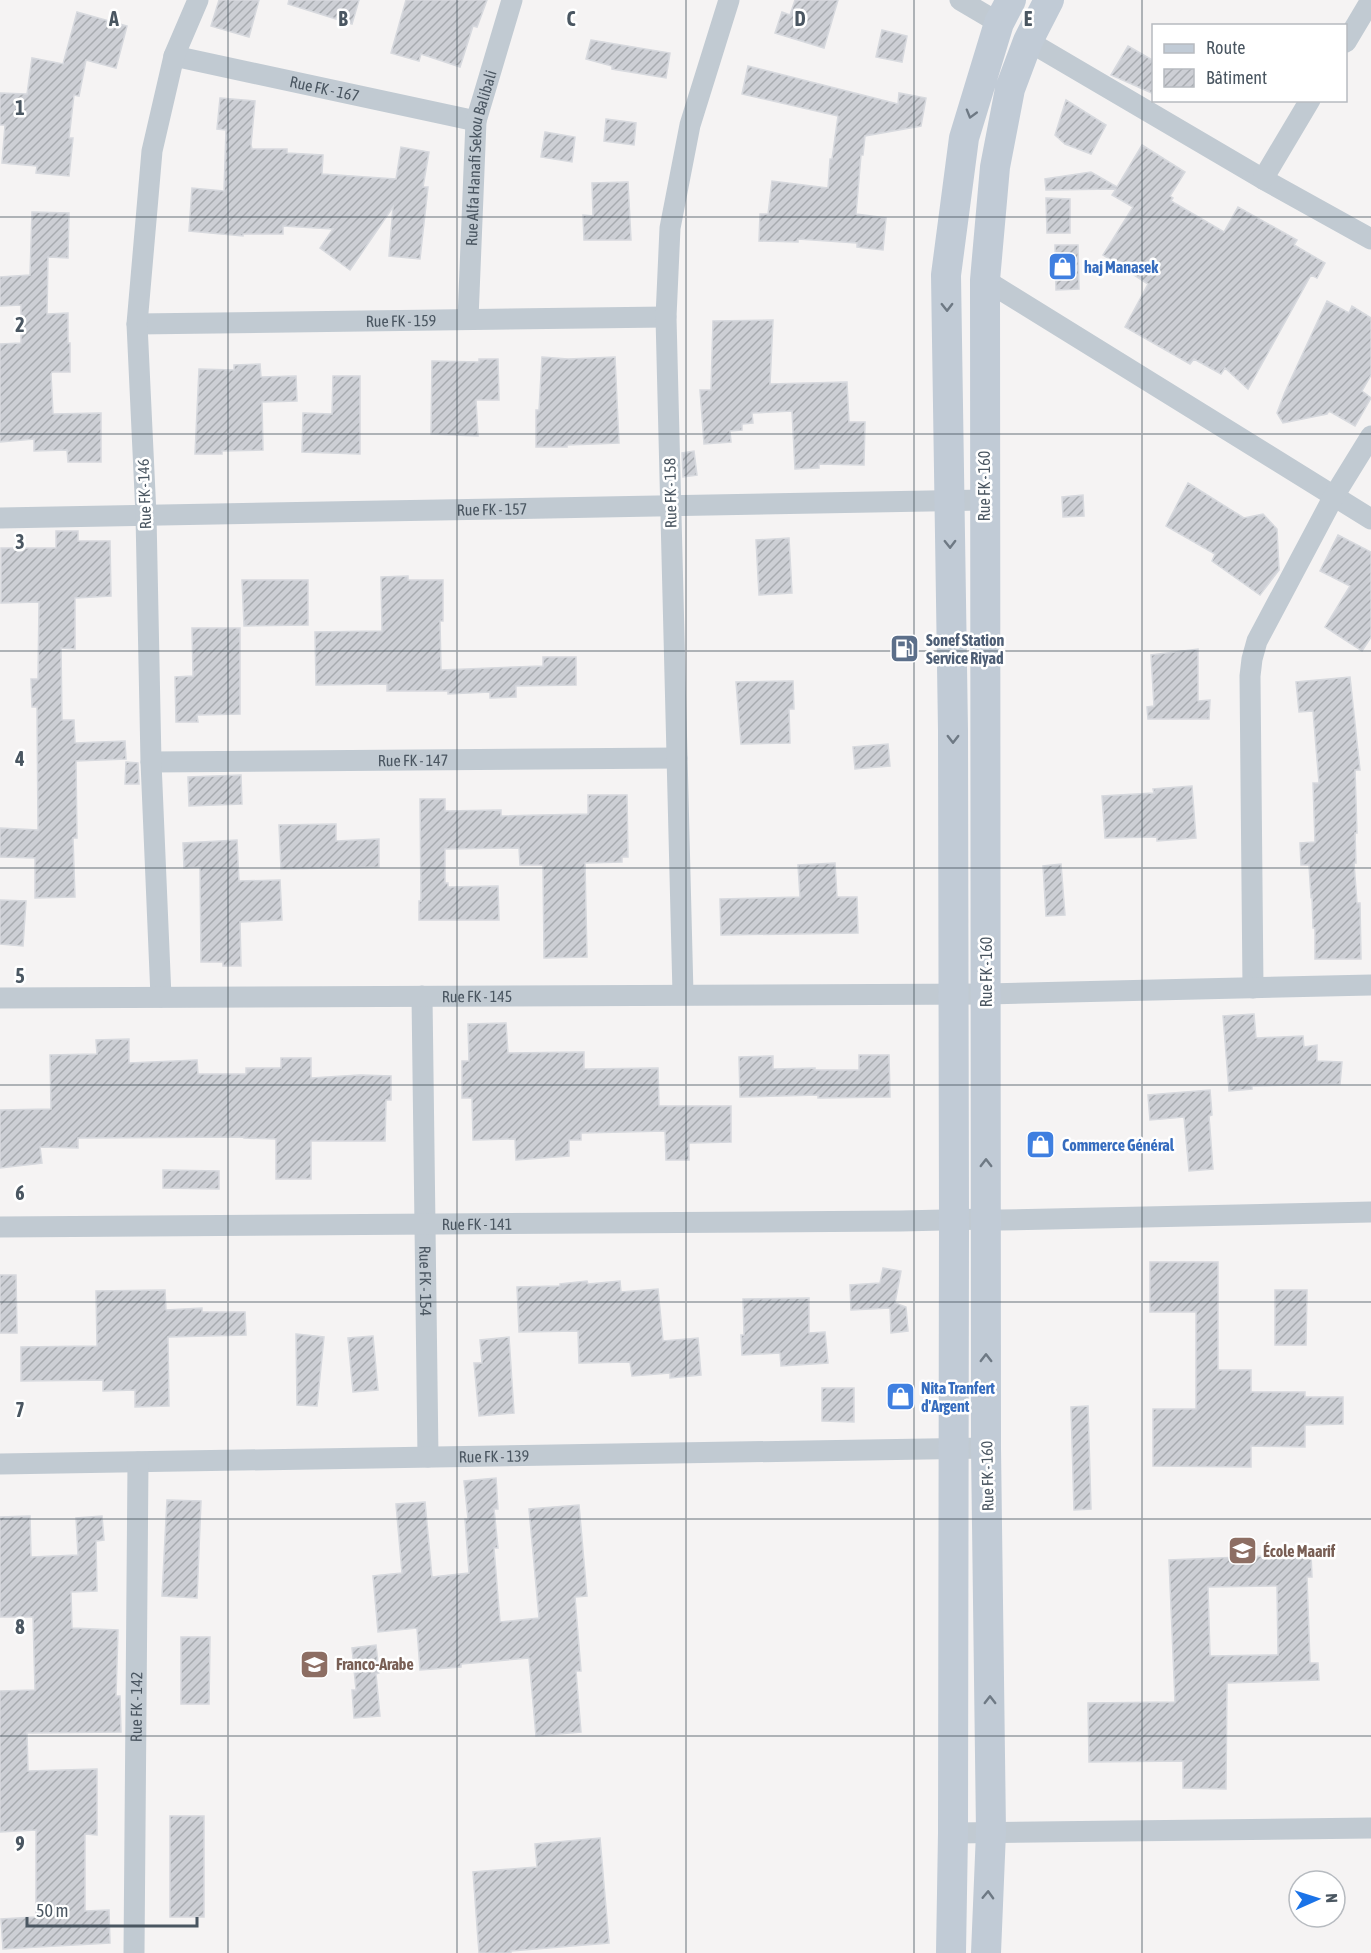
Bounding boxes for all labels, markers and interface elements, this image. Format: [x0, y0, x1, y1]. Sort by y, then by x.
text: A [108, 7, 119, 30]
text: B [338, 7, 348, 30]
text: C [567, 7, 576, 30]
text: D [794, 7, 806, 30]
text: E [1024, 7, 1033, 30]
legend [1152, 24, 1347, 102]
text: Route [1206, 37, 1245, 58]
text: Bâtiment [1206, 67, 1267, 88]
street label: Rue Alfa Hanafi Sekou Balibali [462, 68, 500, 246]
street label: Rue FK - 167 [288, 72, 361, 105]
text: 1 [15, 96, 25, 119]
one-way arrow [966, 108, 978, 119]
shop icon: haj Manasek [1047, 251, 1079, 283]
place label: haj Manasek [1084, 258, 1159, 276]
one-way arrow [941, 303, 953, 312]
street label: Rue FK - 159 [366, 311, 436, 330]
text: 2 [15, 313, 25, 336]
street label: Rue FK - 160 [975, 451, 993, 521]
street label: Rue FK - 146 [134, 458, 154, 530]
street label: Rue FK - 158 [660, 458, 680, 528]
street label: Rue FK - 157 [456, 499, 527, 519]
text: 3 [15, 530, 25, 553]
one-way arrow [944, 540, 956, 549]
place label: Sonef Station Service Riyad [926, 631, 1004, 667]
fuel station icon: Sonef Station Service Riyad [889, 633, 921, 665]
one-way arrow [947, 735, 959, 744]
text: 4 [14, 747, 25, 770]
street label: Rue FK - 147 [378, 751, 448, 769]
street label: Rue FK - 160 [977, 937, 995, 1007]
text: 5 [15, 964, 25, 987]
street label: Rue FK - 145 [442, 987, 512, 1005]
shop icon: Commerce Général [1025, 1129, 1057, 1161]
place label: Commerce Général [1062, 1136, 1175, 1154]
one-way arrow [980, 1158, 992, 1167]
text: 6 [15, 1181, 25, 1204]
street label: Rue FK - 141 [442, 1215, 512, 1233]
street label: Rue FK - 154 [416, 1246, 435, 1316]
one-way arrow [980, 1353, 992, 1362]
place label: Nita Tranfert d'Argent [921, 1379, 995, 1415]
shop icon: Nita Tranfert d'Argent [884, 1381, 916, 1413]
text: 7 [15, 1398, 25, 1421]
street label: Rue FK - 160 [977, 1441, 997, 1511]
street label: Rue FK - 139 [459, 1446, 529, 1466]
school or university icon: École Maarif [1226, 1535, 1258, 1567]
place label: École Maarif [1263, 1542, 1336, 1560]
text: 8 [15, 1615, 25, 1638]
school or university icon: Franco-Arabe [299, 1648, 331, 1680]
place label: Franco-Arabe [336, 1655, 414, 1673]
street label: Rue FK - 142 [127, 1672, 145, 1742]
one-way arrow [983, 1695, 996, 1704]
text: 9 [15, 1832, 25, 1855]
north arrow [1287, 1869, 1347, 1929]
scale bar [27, 1890, 196, 1928]
one-way arrow [982, 1890, 995, 1899]
text: N [1323, 1893, 1341, 1903]
text: 50 m [36, 1900, 68, 1921]

